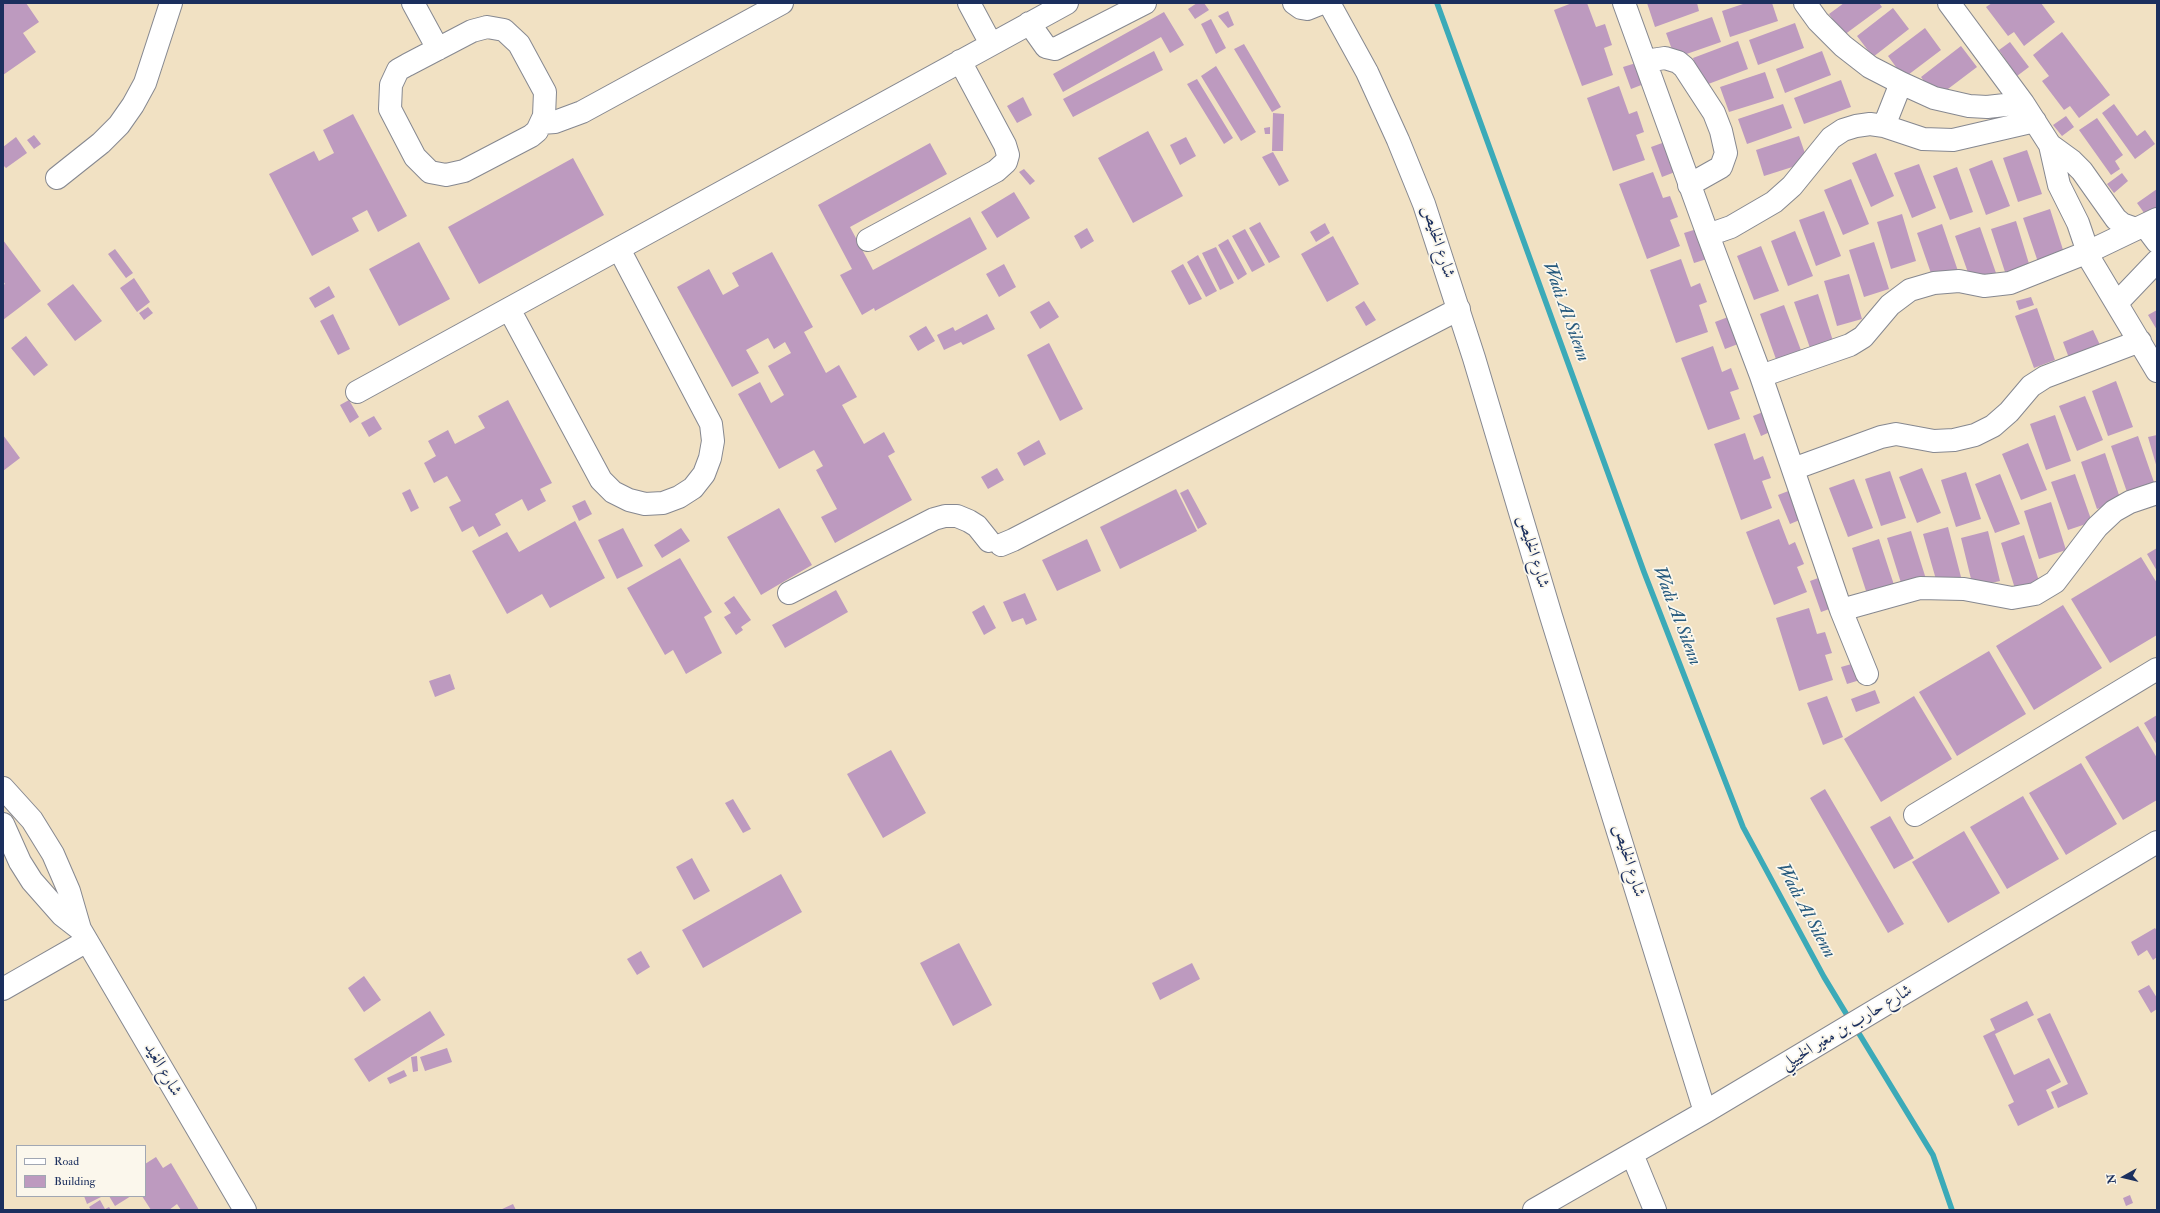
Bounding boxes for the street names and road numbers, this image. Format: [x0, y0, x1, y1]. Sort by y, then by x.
street label: شارع الخليص [1416, 203, 1458, 281]
street label: شارع الخليص [1511, 513, 1553, 591]
street label: شارع الخليص [1607, 822, 1649, 900]
street label: شارع حارب بن مغير الخييلي [1778, 981, 1916, 1075]
street label: شارع الغيد [139, 1040, 185, 1100]

